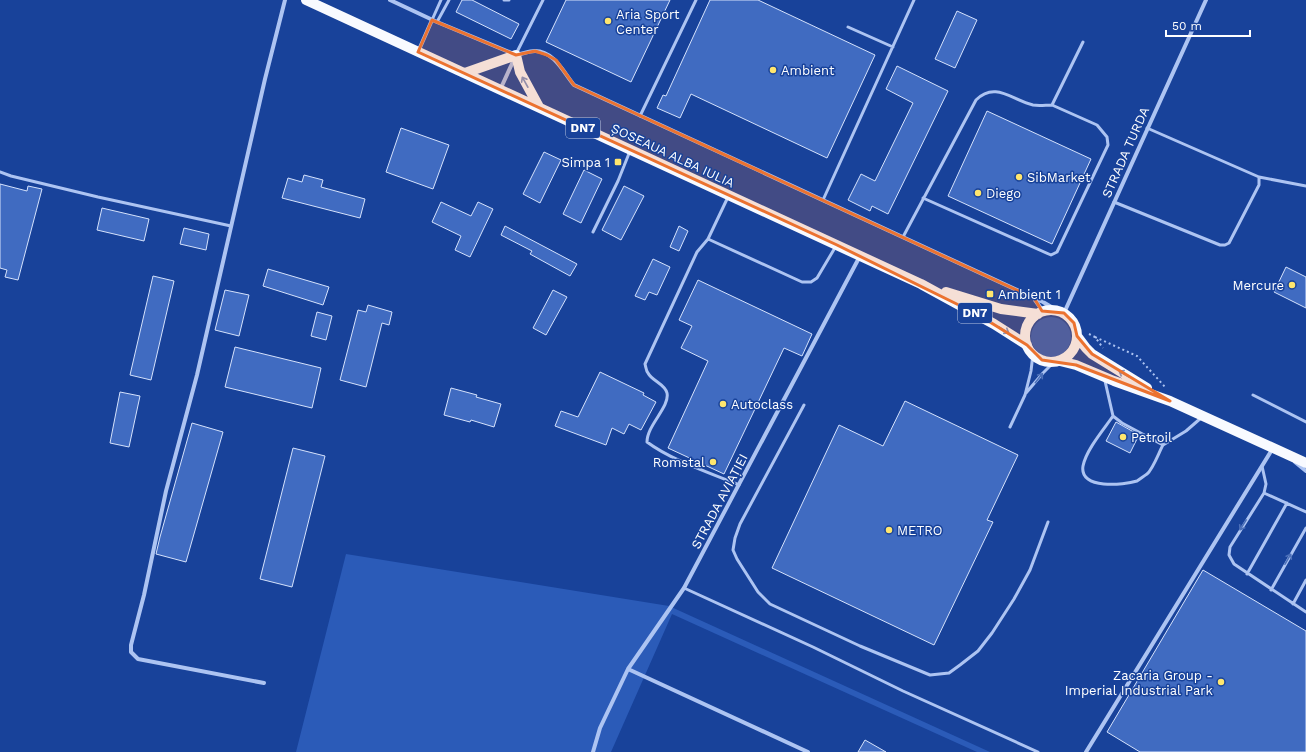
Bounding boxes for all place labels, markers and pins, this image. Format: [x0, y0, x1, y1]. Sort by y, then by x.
place label: Aria Sport Center [616, 7, 680, 37]
marker: Aria Sport Center [603, 16, 613, 26]
place label: Ambient [781, 63, 835, 78]
marker: Ambient [768, 65, 778, 75]
place label: Simpa 1 [561, 155, 610, 170]
marker: Simpa 1 [613, 157, 623, 167]
place label: SibMarket [1027, 170, 1091, 185]
marker: SibMarket [1014, 172, 1024, 182]
place label: Diego [986, 186, 1021, 201]
marker: Diego [973, 188, 983, 198]
place label: Mercure [1233, 278, 1284, 293]
marker: Mercure [1287, 280, 1297, 290]
place label: Ambient 1 [998, 287, 1061, 302]
marker: Ambient 1 [985, 289, 995, 299]
place label: Autoclass [731, 397, 793, 412]
marker: Autoclass [718, 399, 728, 409]
place label: Petroil [1131, 430, 1172, 445]
marker: Petroil [1118, 432, 1128, 442]
place label: Romstal [653, 455, 705, 470]
marker: Romstal [708, 457, 718, 467]
place label: METRO [897, 523, 943, 538]
marker: METRO [884, 525, 894, 535]
place label: Zacaria Group - Imperial Industrial Park [1065, 668, 1214, 698]
marker: Zacaria Group - Imperial Industrial Park [1216, 677, 1226, 687]

